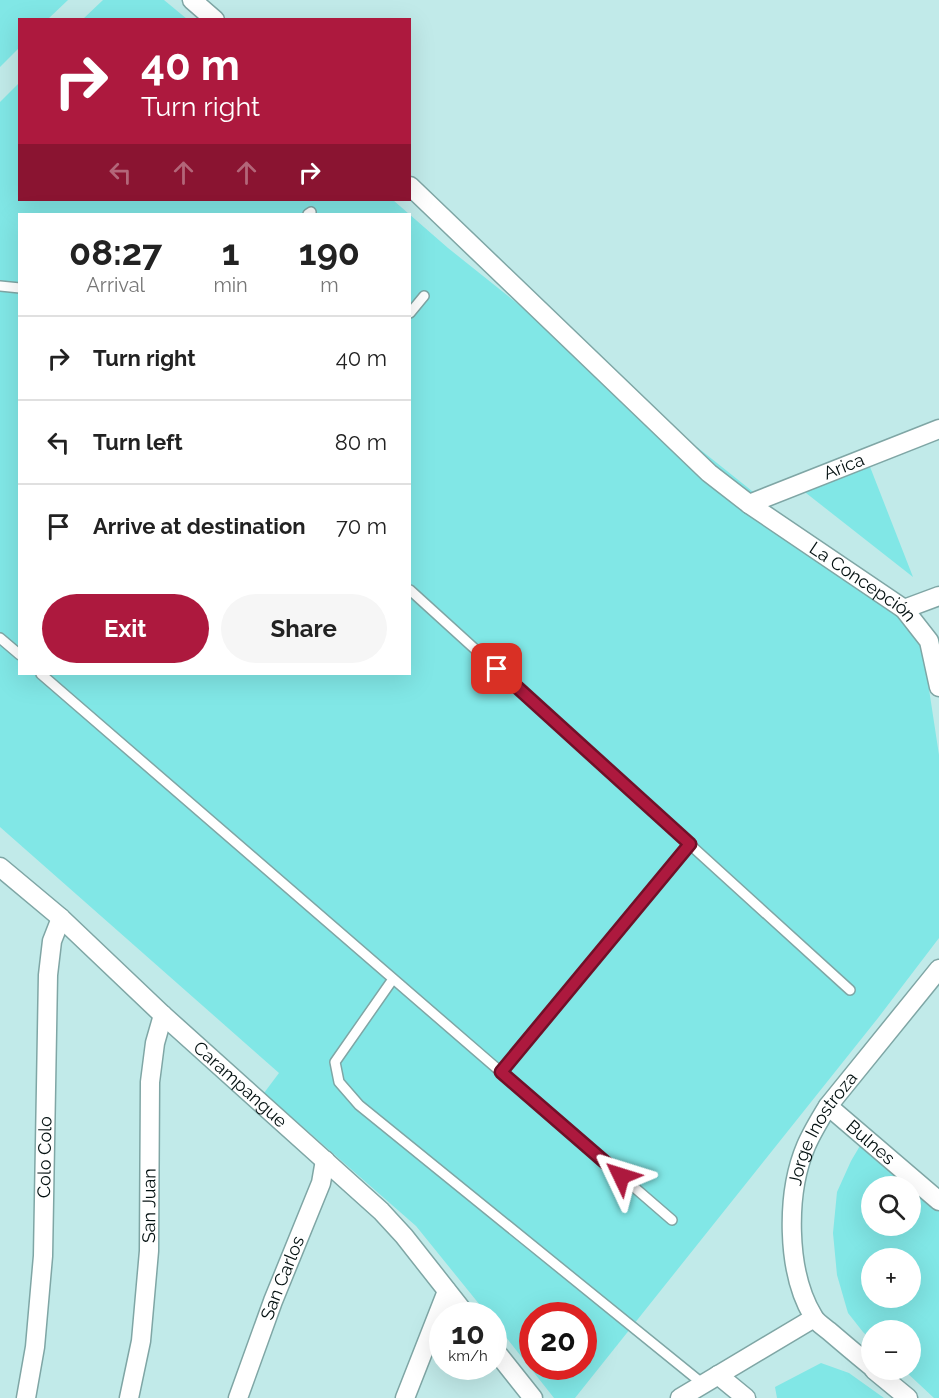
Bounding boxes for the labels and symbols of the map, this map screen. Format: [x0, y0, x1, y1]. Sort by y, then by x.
street label: Arica [820, 449, 867, 484]
street label: La Concepción [806, 537, 921, 626]
pin [471, 643, 522, 694]
street label: Carampangue [189, 1037, 292, 1132]
street label: Jorge Inostroza [784, 1068, 861, 1187]
street label: Bulnes [842, 1115, 900, 1169]
street label: Colo Colo [33, 1116, 55, 1198]
position arrow [589, 1144, 653, 1208]
street label: San Juan [138, 1168, 159, 1243]
street label: San Carlos [256, 1232, 308, 1323]
speed limit sign: 20 [519, 1302, 597, 1380]

